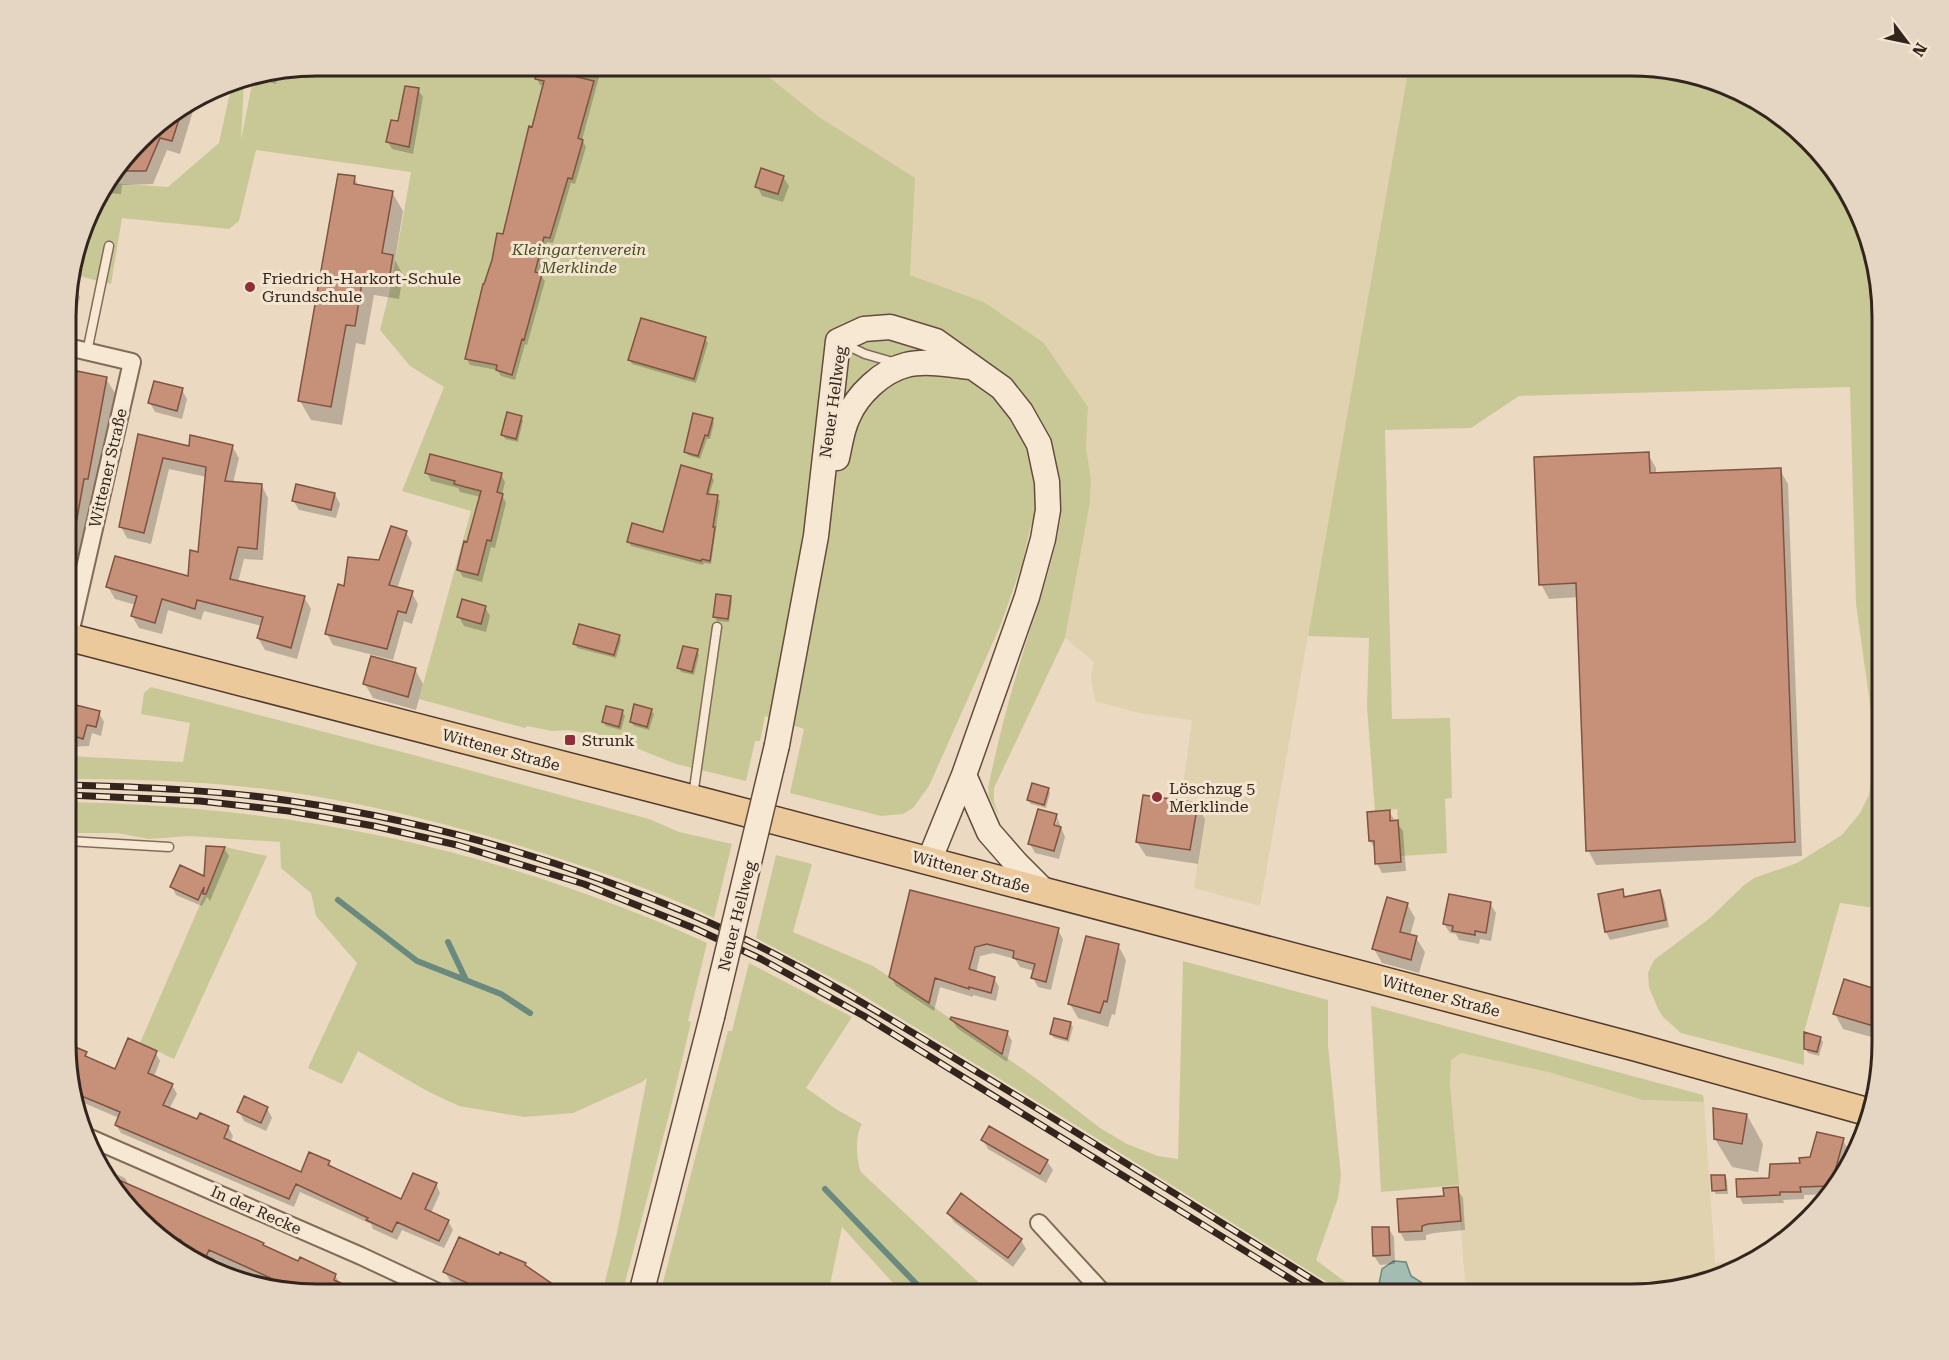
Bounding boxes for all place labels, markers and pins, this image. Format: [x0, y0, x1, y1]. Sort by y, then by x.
place label: Friedrich-Harkort-Schule Grundschule [262, 269, 461, 306]
marker: Friedrich-Harkort-Schule Grundschule [243, 280, 257, 294]
place label: Strunk [582, 731, 635, 750]
marker: Strunk [563, 733, 577, 747]
place label: Löschzug 5 Merklinde [1169, 779, 1255, 816]
marker: Löschzug 5 Merklinde [1150, 790, 1164, 804]

